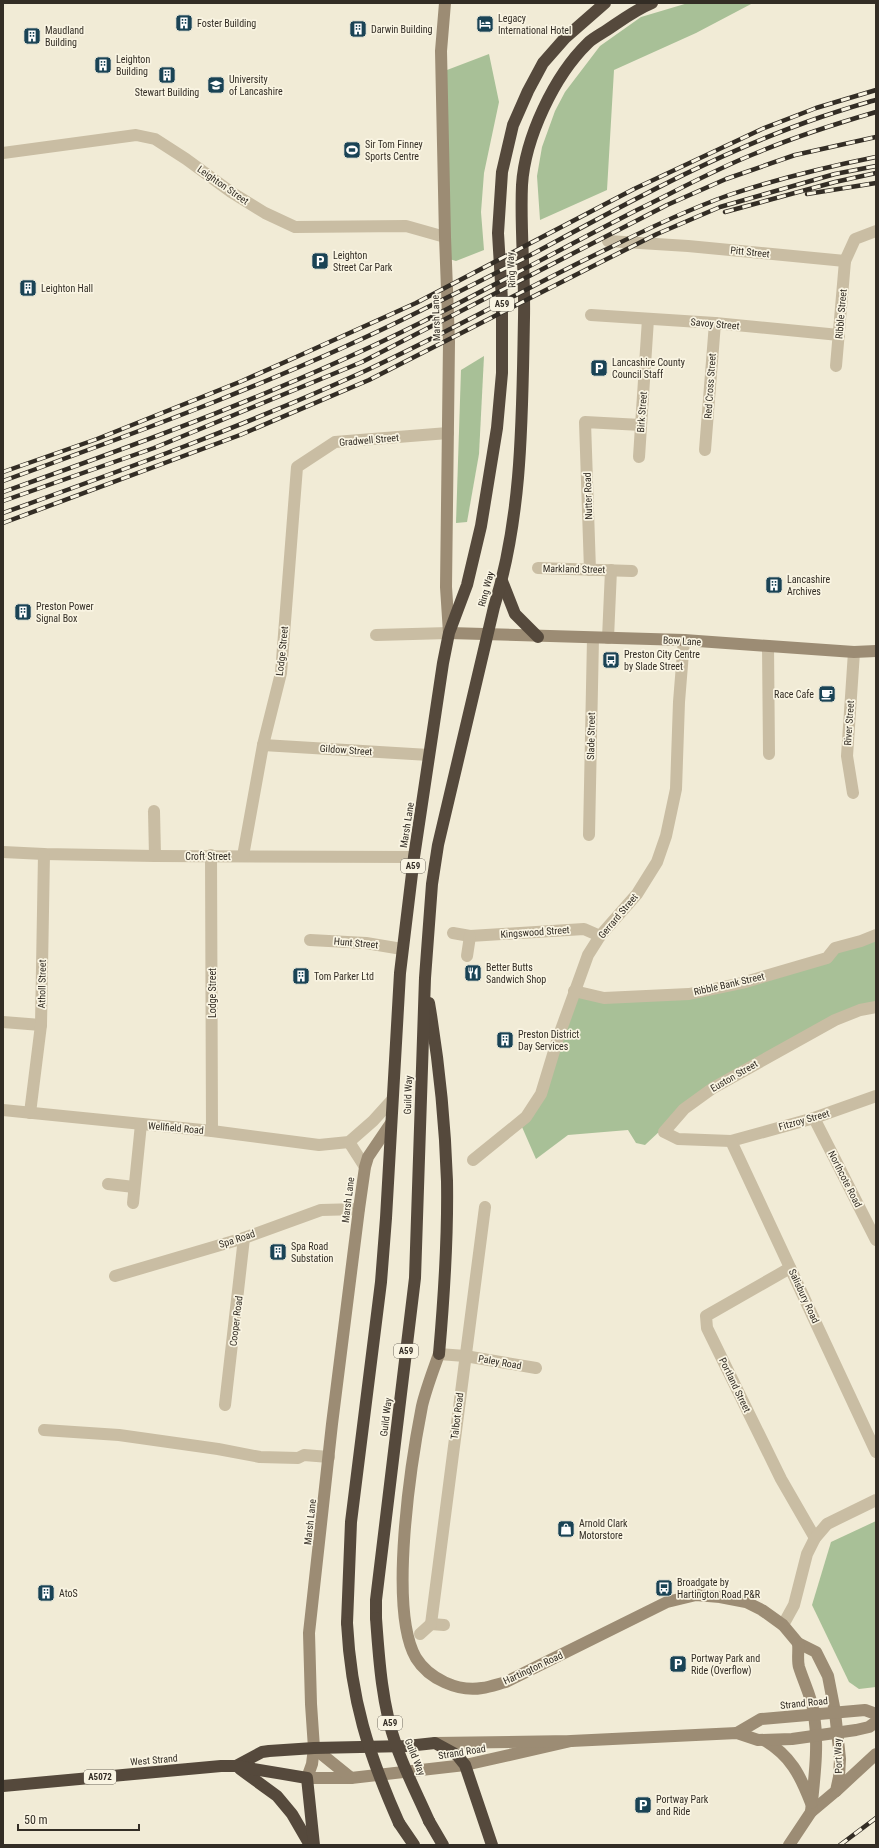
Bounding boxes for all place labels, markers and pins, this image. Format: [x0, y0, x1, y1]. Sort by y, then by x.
building icon: Foster Building [174, 13, 194, 33]
place label: Legacy International Hotel [498, 13, 571, 36]
hotel icon: Legacy International Hotel [475, 14, 495, 34]
place label: Foster Building [197, 18, 256, 29]
building icon: Darwin Building [348, 19, 368, 39]
place label: Darwin Building [371, 24, 433, 35]
place label: Maudland Building [45, 25, 84, 48]
building icon: Maudland Building [22, 26, 42, 46]
place label: Leighton Building [116, 54, 150, 77]
building icon: Leighton Building [93, 55, 113, 75]
building icon: Stewart Building [157, 65, 177, 85]
place label: University of Lancashire [229, 74, 283, 97]
school or university icon: University of Lancashire [206, 75, 226, 95]
place label: Stewart Building [135, 87, 199, 98]
place label: Sir Tom Finney Sports Centre [365, 139, 423, 162]
sports icon: Sir Tom Finney Sports Centre [342, 140, 362, 160]
place label: Leighton Street Car Park [333, 250, 393, 273]
parking icon: Leighton Street Car Park [310, 251, 330, 271]
building icon: Leighton Hall [18, 278, 38, 298]
place label: Leighton Hall [41, 283, 93, 294]
place label: Lancashire County Council Staff [612, 357, 685, 380]
parking icon: Lancashire County Council Staff [589, 358, 609, 378]
place label: Lancashire Archives [787, 574, 830, 597]
building icon: Lancashire Archives [764, 575, 784, 595]
place label: Preston Power Signal Box [36, 601, 94, 624]
building icon: Preston Power Signal Box [13, 602, 33, 622]
place label: Preston City Centre by Slade Street [624, 649, 700, 672]
bus stop icon: Preston City Centre by Slade Street [601, 650, 621, 670]
cafe icon: Race Cafe [817, 684, 837, 704]
place label: Race Cafe [774, 689, 814, 700]
place label: Better Butts Sandwich Shop [486, 962, 546, 985]
restaurant icon: Better Butts Sandwich Shop [463, 963, 483, 983]
building icon: Tom Parker Ltd [291, 966, 311, 986]
place label: Tom Parker Ltd [314, 971, 374, 982]
place label: Preston District Day Services [518, 1029, 579, 1052]
building icon: Preston District Day Services [495, 1030, 515, 1050]
place label: Spa Road Substation [291, 1241, 334, 1264]
building icon: Spa Road Substation [268, 1242, 288, 1262]
place label: Arnold Clark Motorstore [579, 1518, 628, 1541]
shop icon: Arnold Clark Motorstore [556, 1519, 576, 1539]
place label: Broadgate by Hartington Road P&R [677, 1577, 761, 1600]
bus stop icon: Broadgate by Hartington Road P&R [654, 1578, 674, 1598]
building icon: AtoS [36, 1583, 56, 1603]
place label: AtoS [59, 1588, 78, 1599]
place label: Portway Park and Ride (Overflow) [691, 1653, 760, 1677]
parking icon: Portway Park and Ride (Overflow) [668, 1654, 688, 1674]
place label: Portway Park and Ride [656, 1794, 709, 1817]
parking icon: Portway Park and Ride [633, 1795, 653, 1815]

